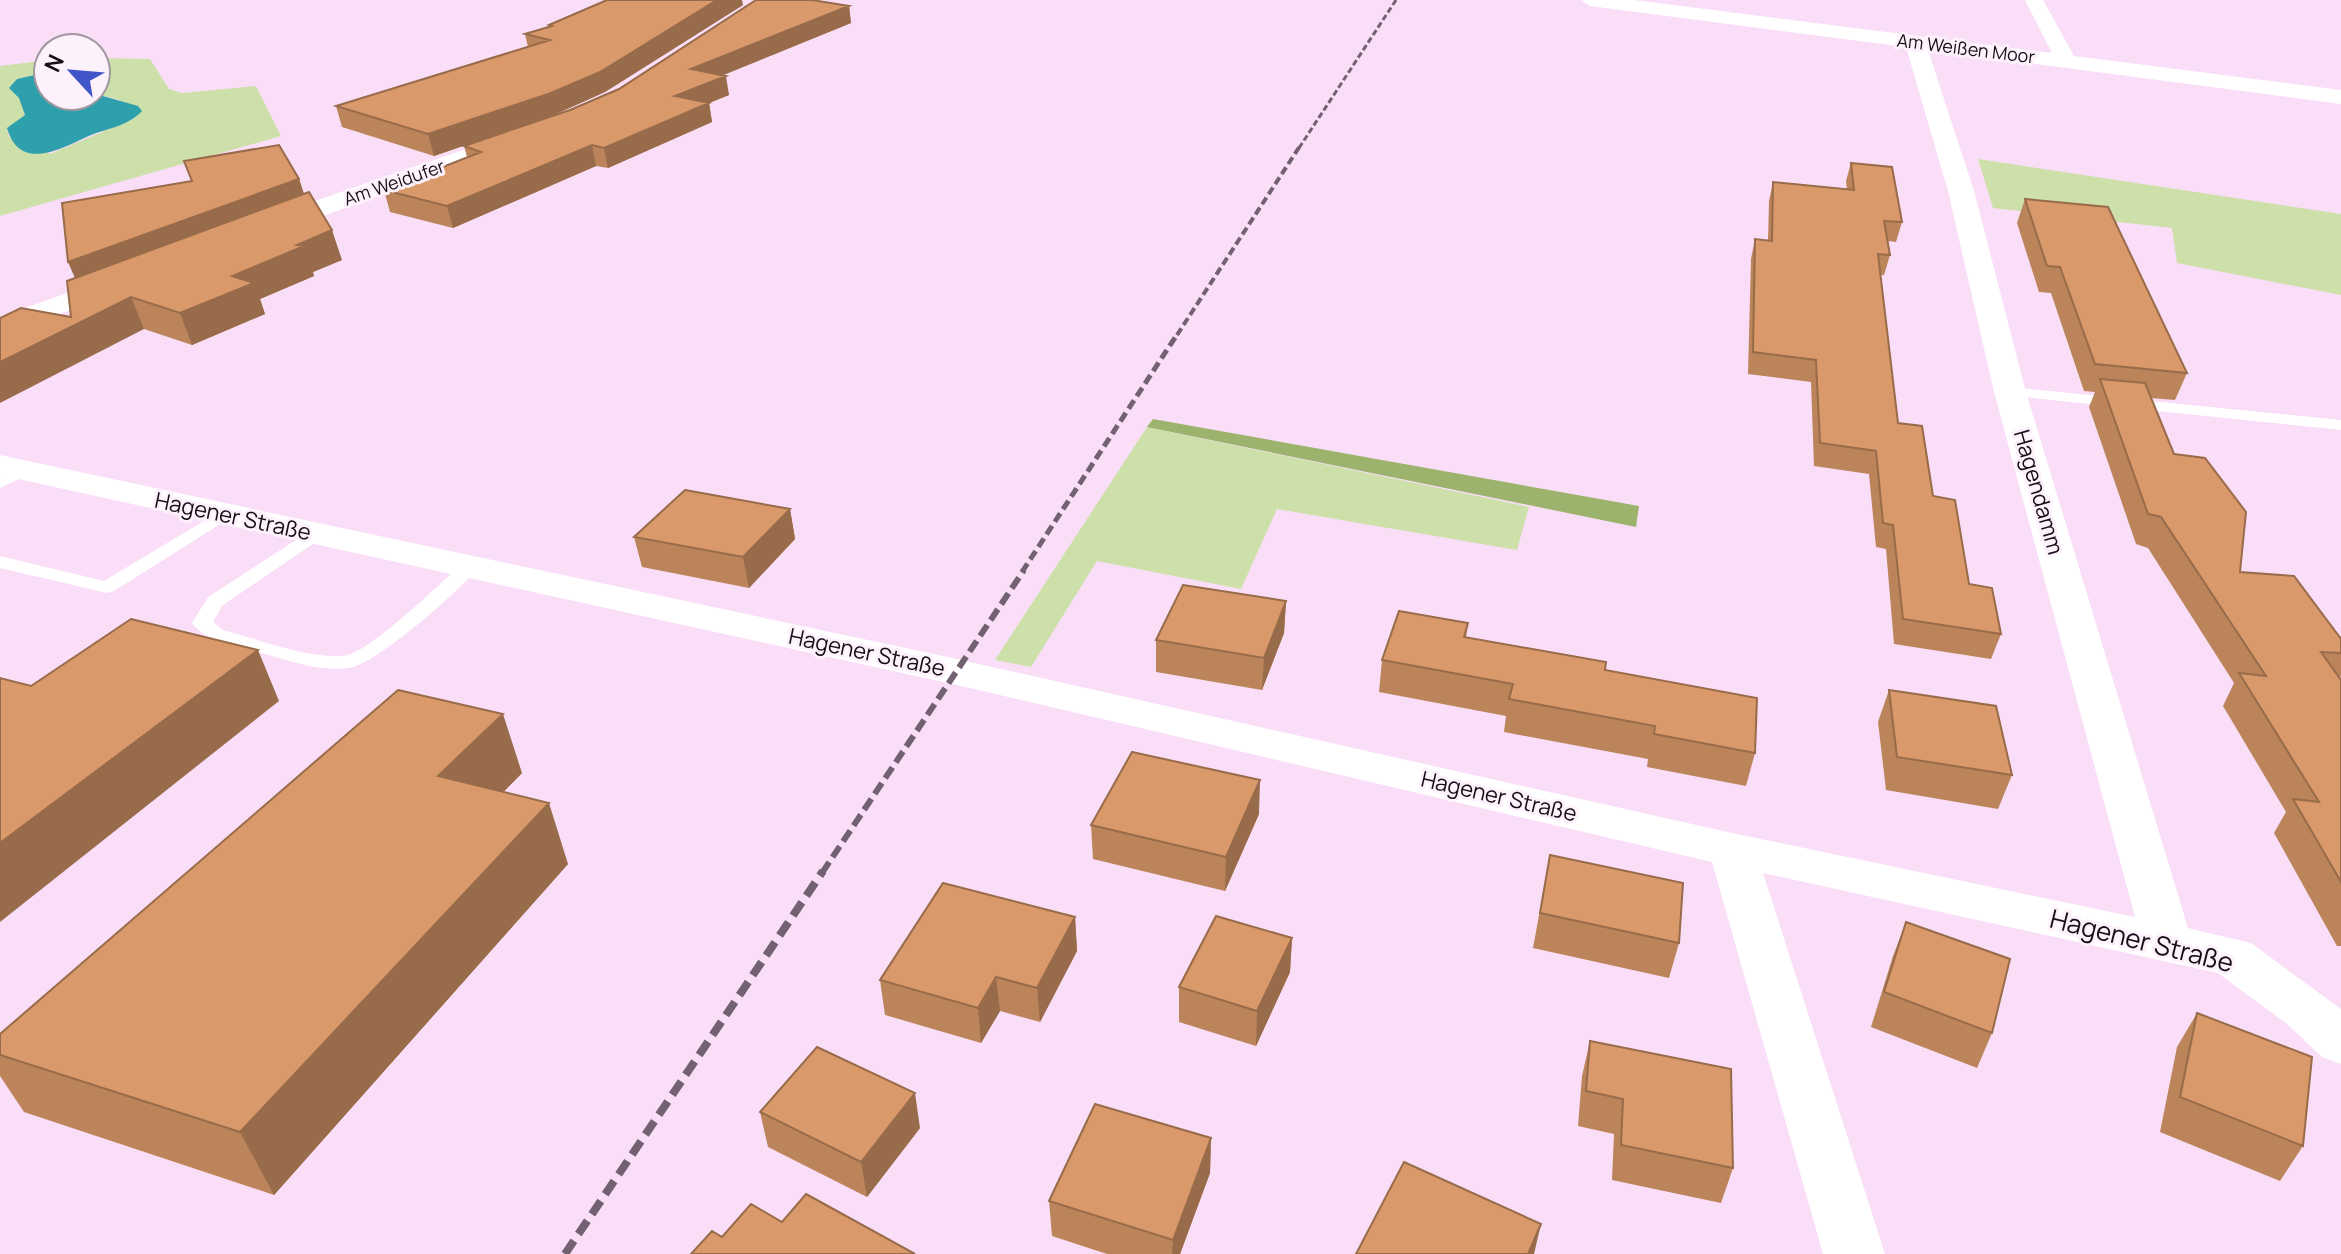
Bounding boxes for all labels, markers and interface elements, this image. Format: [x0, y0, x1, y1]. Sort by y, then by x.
street label: Am Weißen Moor [1896, 28, 2037, 68]
north arrow [32, 32, 112, 112]
text: N [37, 50, 71, 77]
street label: Am Weidufer [340, 153, 448, 210]
street label: Hagendamm [2007, 426, 2071, 558]
street label: Hagener Straße [152, 485, 314, 547]
street label: Hagener Straße [786, 621, 948, 683]
street label: Hagener Straße [1418, 763, 1580, 829]
street label: Hagener Straße [2046, 900, 2238, 980]

